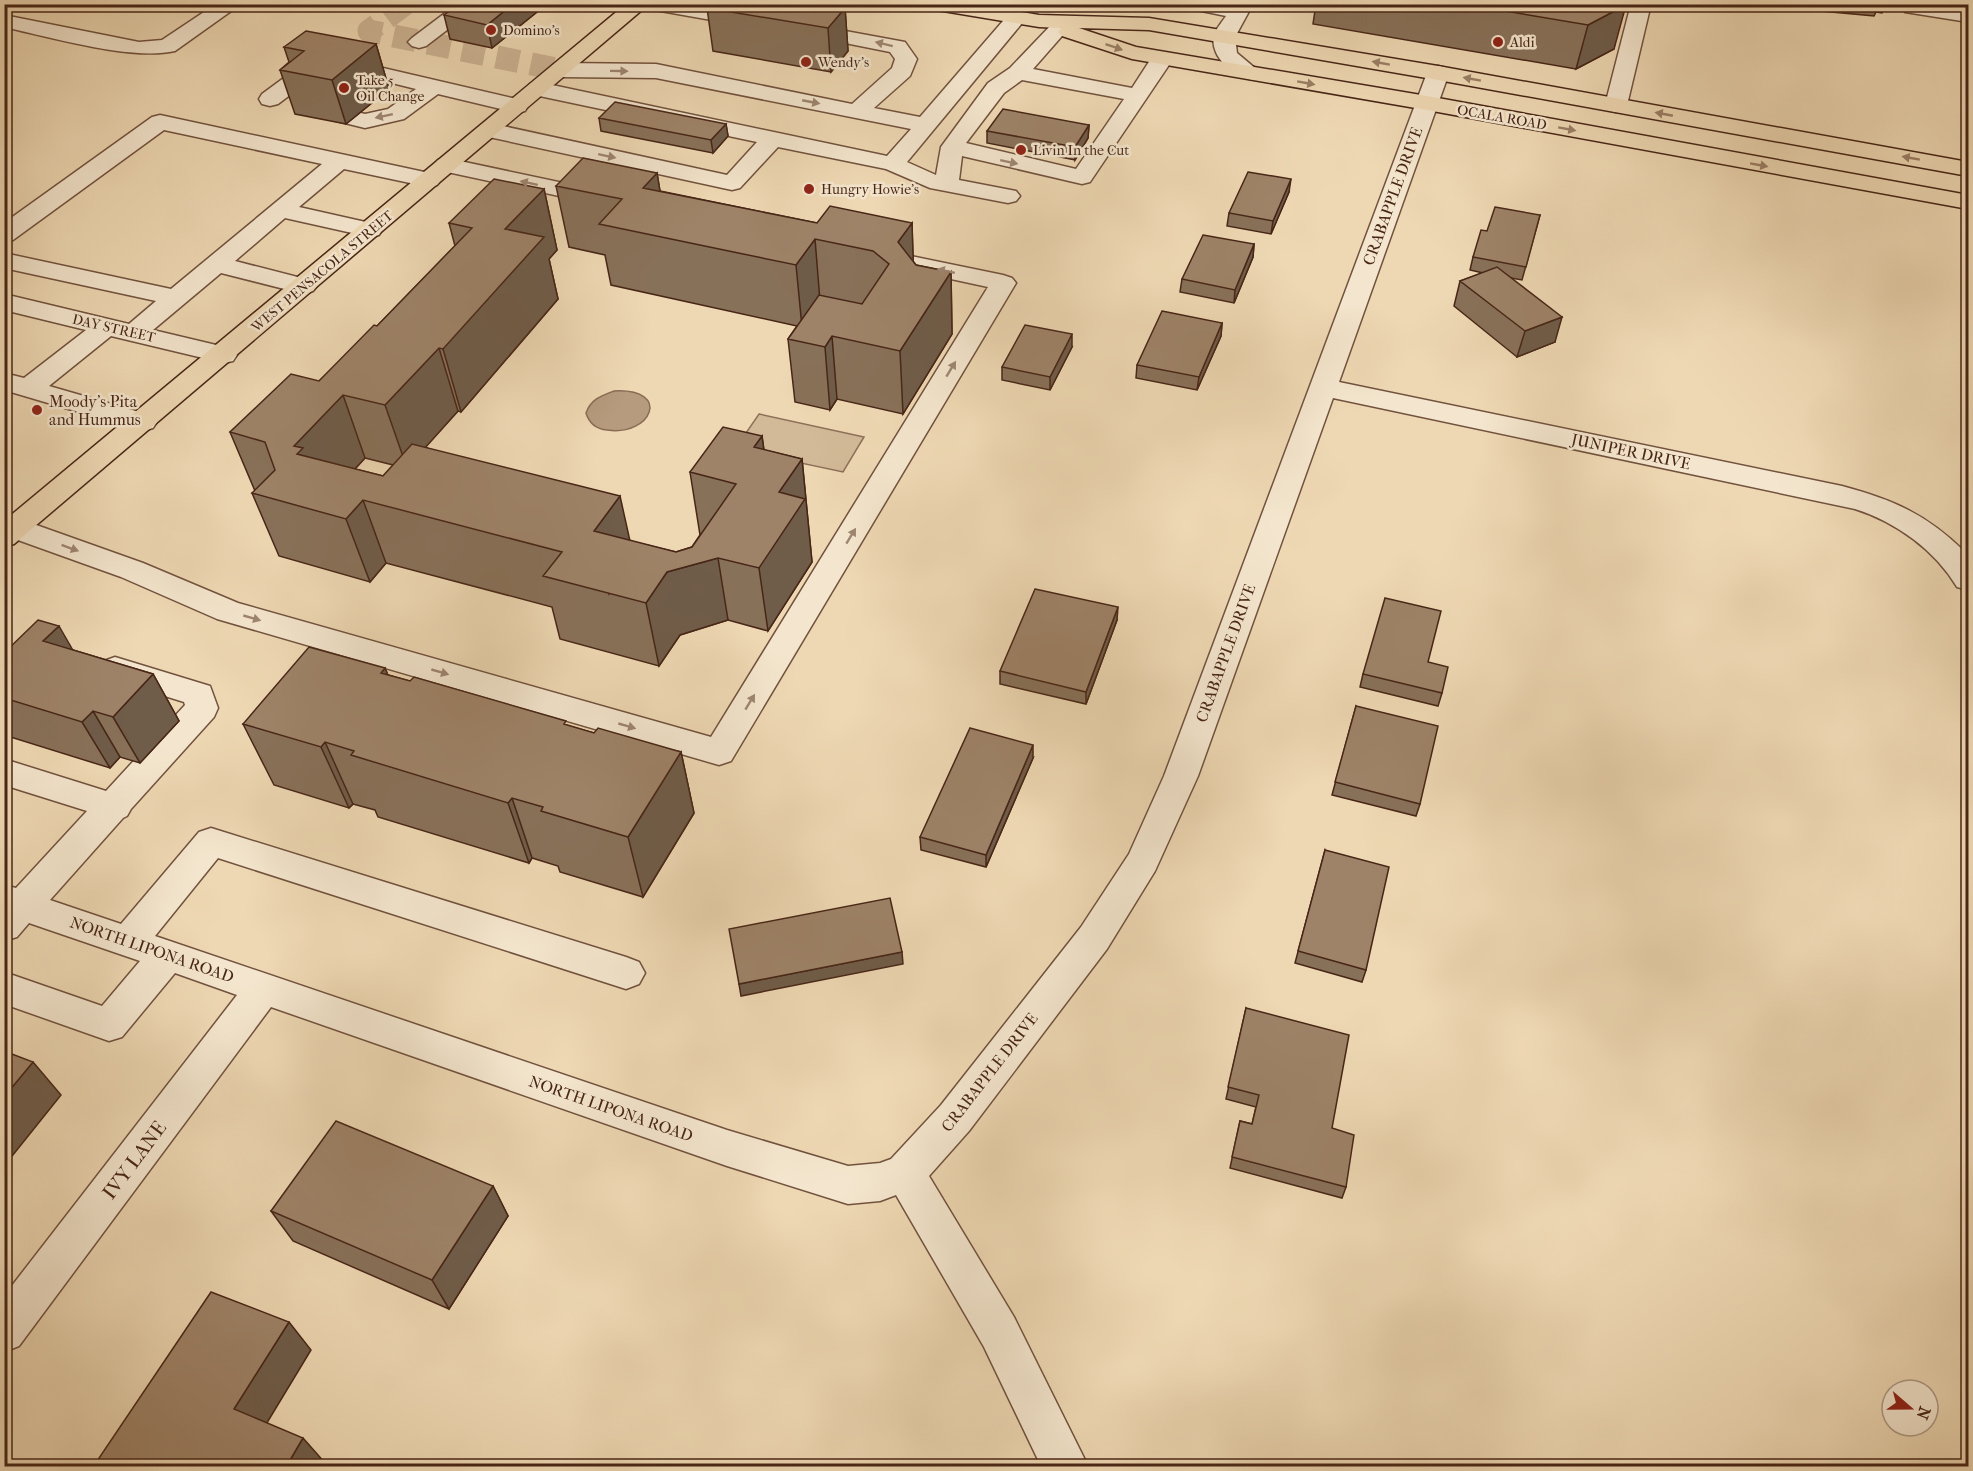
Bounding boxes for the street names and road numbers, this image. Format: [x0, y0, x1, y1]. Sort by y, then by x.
street label: OCALA ROAD [1456, 101, 1548, 134]
street label: CRABAPPLE DRIVE [1359, 124, 1426, 268]
street label: WEST PENSACOLA STREET [247, 207, 397, 336]
street label: DAY STREET [71, 311, 158, 346]
street label: JUNIPER DRIVE [1568, 429, 1692, 473]
street label: CRABAPPLE DRIVE [1192, 581, 1259, 725]
street label: NORTH LIPONA ROAD [67, 912, 236, 986]
street label: CRABAPPLE DRIVE [937, 1009, 1042, 1136]
street label: NORTH LIPONA ROAD [526, 1071, 695, 1145]
street label: IVY LANE [98, 1117, 171, 1204]

